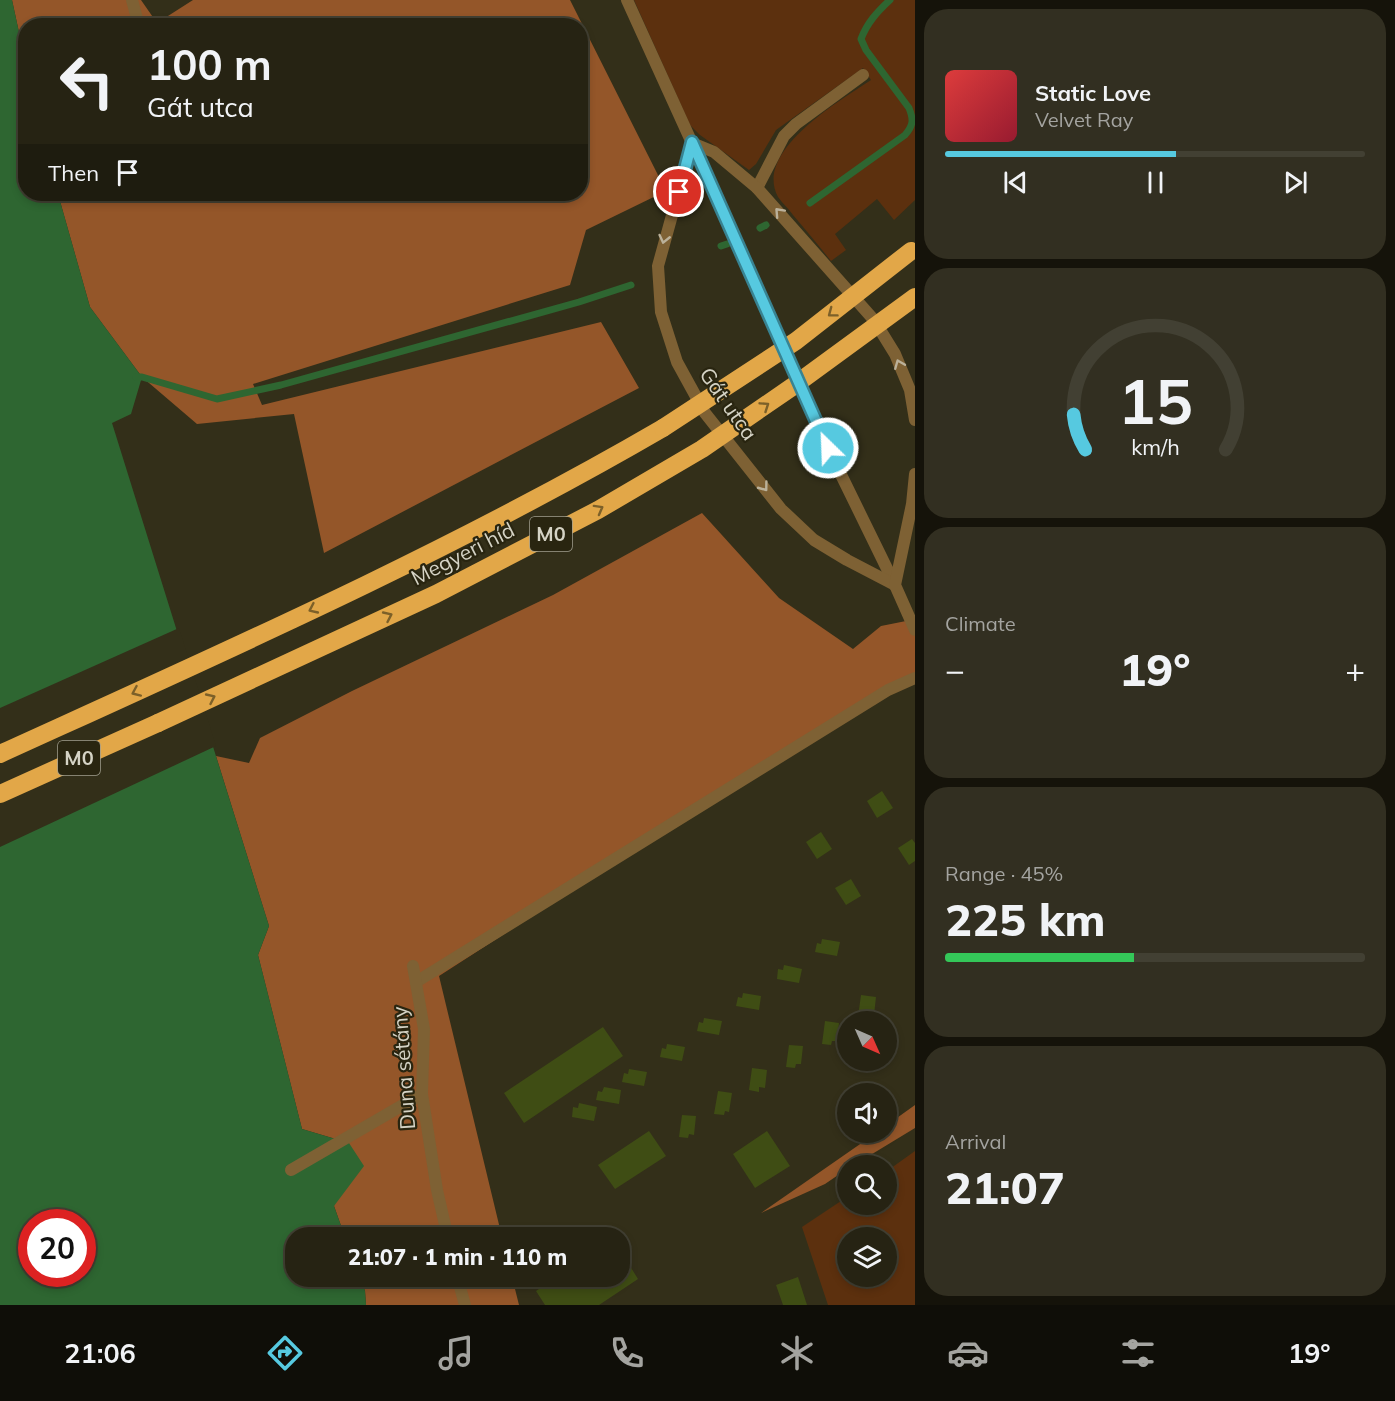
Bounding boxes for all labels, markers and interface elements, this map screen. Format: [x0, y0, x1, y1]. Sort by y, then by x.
text: 100 m [147, 38, 272, 91]
icon: left [48, 42, 126, 120]
text: Static Love [1035, 79, 1151, 107]
text: Gát utca [147, 90, 254, 124]
text: Velvet Ray [1035, 107, 1133, 132]
icon: arrive [111, 156, 144, 189]
text: Then [48, 159, 99, 187]
pin [653, 166, 704, 217]
icon: previous [999, 166, 1032, 199]
icon: pause [1139, 166, 1172, 199]
icon: next [1279, 166, 1312, 199]
icon: arrive [662, 175, 695, 208]
one-way arrow [775, 208, 786, 219]
one-way arrow [659, 234, 672, 244]
one-way arrow [828, 306, 839, 317]
one-way arrow [894, 359, 906, 370]
text: 15 [1118, 361, 1192, 440]
street label: Gát utca [694, 362, 763, 445]
one-way arrow [758, 402, 769, 413]
position arrow [796, 416, 860, 480]
text: km/h [1131, 434, 1179, 461]
one-way arrow [756, 481, 767, 492]
one-way arrow [593, 505, 603, 516]
street label: Megyeri híd [407, 516, 519, 590]
road number: M0 [530, 517, 572, 551]
one-way arrow [309, 602, 320, 614]
one-way arrow [382, 611, 393, 623]
text: Climate [945, 611, 1016, 636]
text: 19° [1119, 641, 1191, 697]
text: − [945, 649, 965, 690]
text: + [1345, 649, 1365, 690]
one-way arrow [132, 684, 143, 696]
one-way arrow [205, 693, 216, 705]
road number: M0 [58, 741, 100, 775]
text: Range · 45% [945, 861, 1063, 886]
text: 225 km [945, 891, 1106, 947]
street label: Duna sétány [386, 1006, 420, 1130]
north arrow [837, 1011, 897, 1071]
map controls [837, 1011, 897, 1287]
button: sound [837, 1083, 897, 1143]
text: Arrival [945, 1129, 1006, 1154]
button: search [837, 1155, 897, 1215]
text: 21:07 [945, 1159, 1065, 1215]
speed limit sign: 20 [18, 1209, 96, 1287]
button: layers [837, 1227, 897, 1287]
text: 21:07 · 1 min · 110 m [348, 1243, 567, 1271]
icon: directions [264, 1332, 306, 1374]
icon: music [435, 1332, 477, 1374]
icon: phone [606, 1332, 648, 1374]
icon: climate [776, 1332, 818, 1374]
icon: car [947, 1332, 989, 1374]
icon: filters [1117, 1332, 1159, 1374]
text: 21:06 [64, 1336, 136, 1370]
text: 19° [1288, 1336, 1331, 1370]

